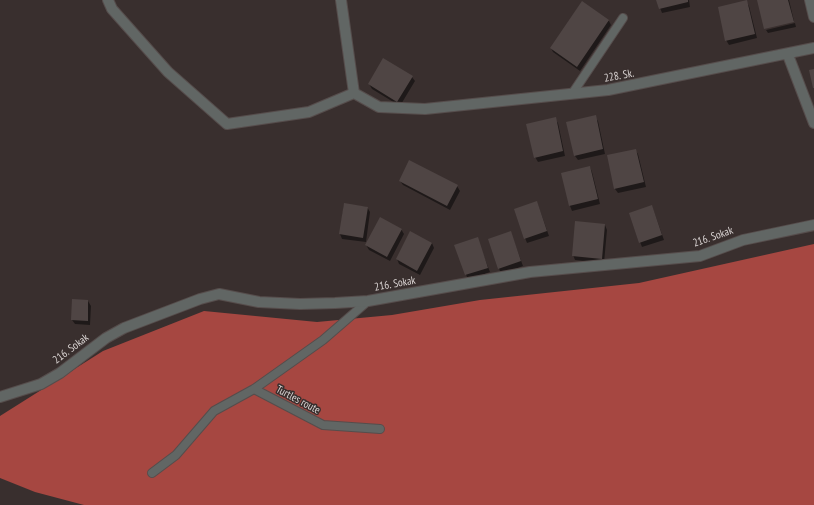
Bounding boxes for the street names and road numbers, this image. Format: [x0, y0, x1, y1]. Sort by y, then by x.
street label: 228. Sk. [603, 67, 635, 85]
street label: 216. Sokak [691, 224, 735, 250]
street label: 216. Sokak [373, 274, 417, 294]
street label: 216. Sokak [50, 331, 92, 367]
street label: Turtles route [274, 383, 322, 417]

